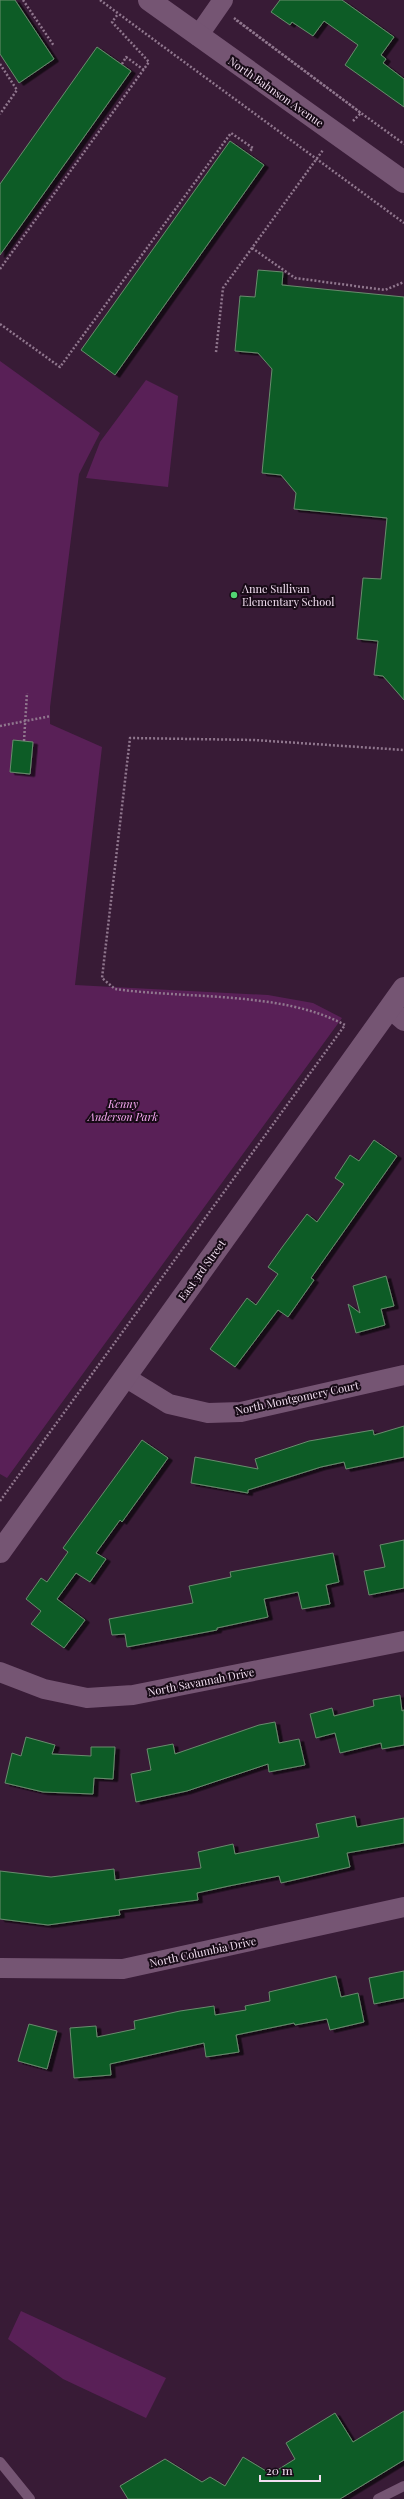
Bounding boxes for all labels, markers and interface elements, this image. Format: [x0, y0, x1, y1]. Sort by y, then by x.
street label: North Bahnson Avenue [226, 53, 327, 130]
place label: Anne Sullivan Elementary School [241, 581, 334, 609]
marker: Anne Sullivan Elementary School [229, 590, 239, 600]
park label: Kenny Anderson Park [87, 1096, 158, 1124]
street label: East 3rd Street [174, 1236, 229, 1303]
street label: North Montgomery Court [234, 1377, 360, 1418]
street label: North Savannah Drive [146, 1664, 256, 1699]
street label: North Columbia Drive [148, 1933, 258, 1970]
scale bar [260, 2457, 320, 2483]
text: 20 m [266, 2462, 293, 2478]

